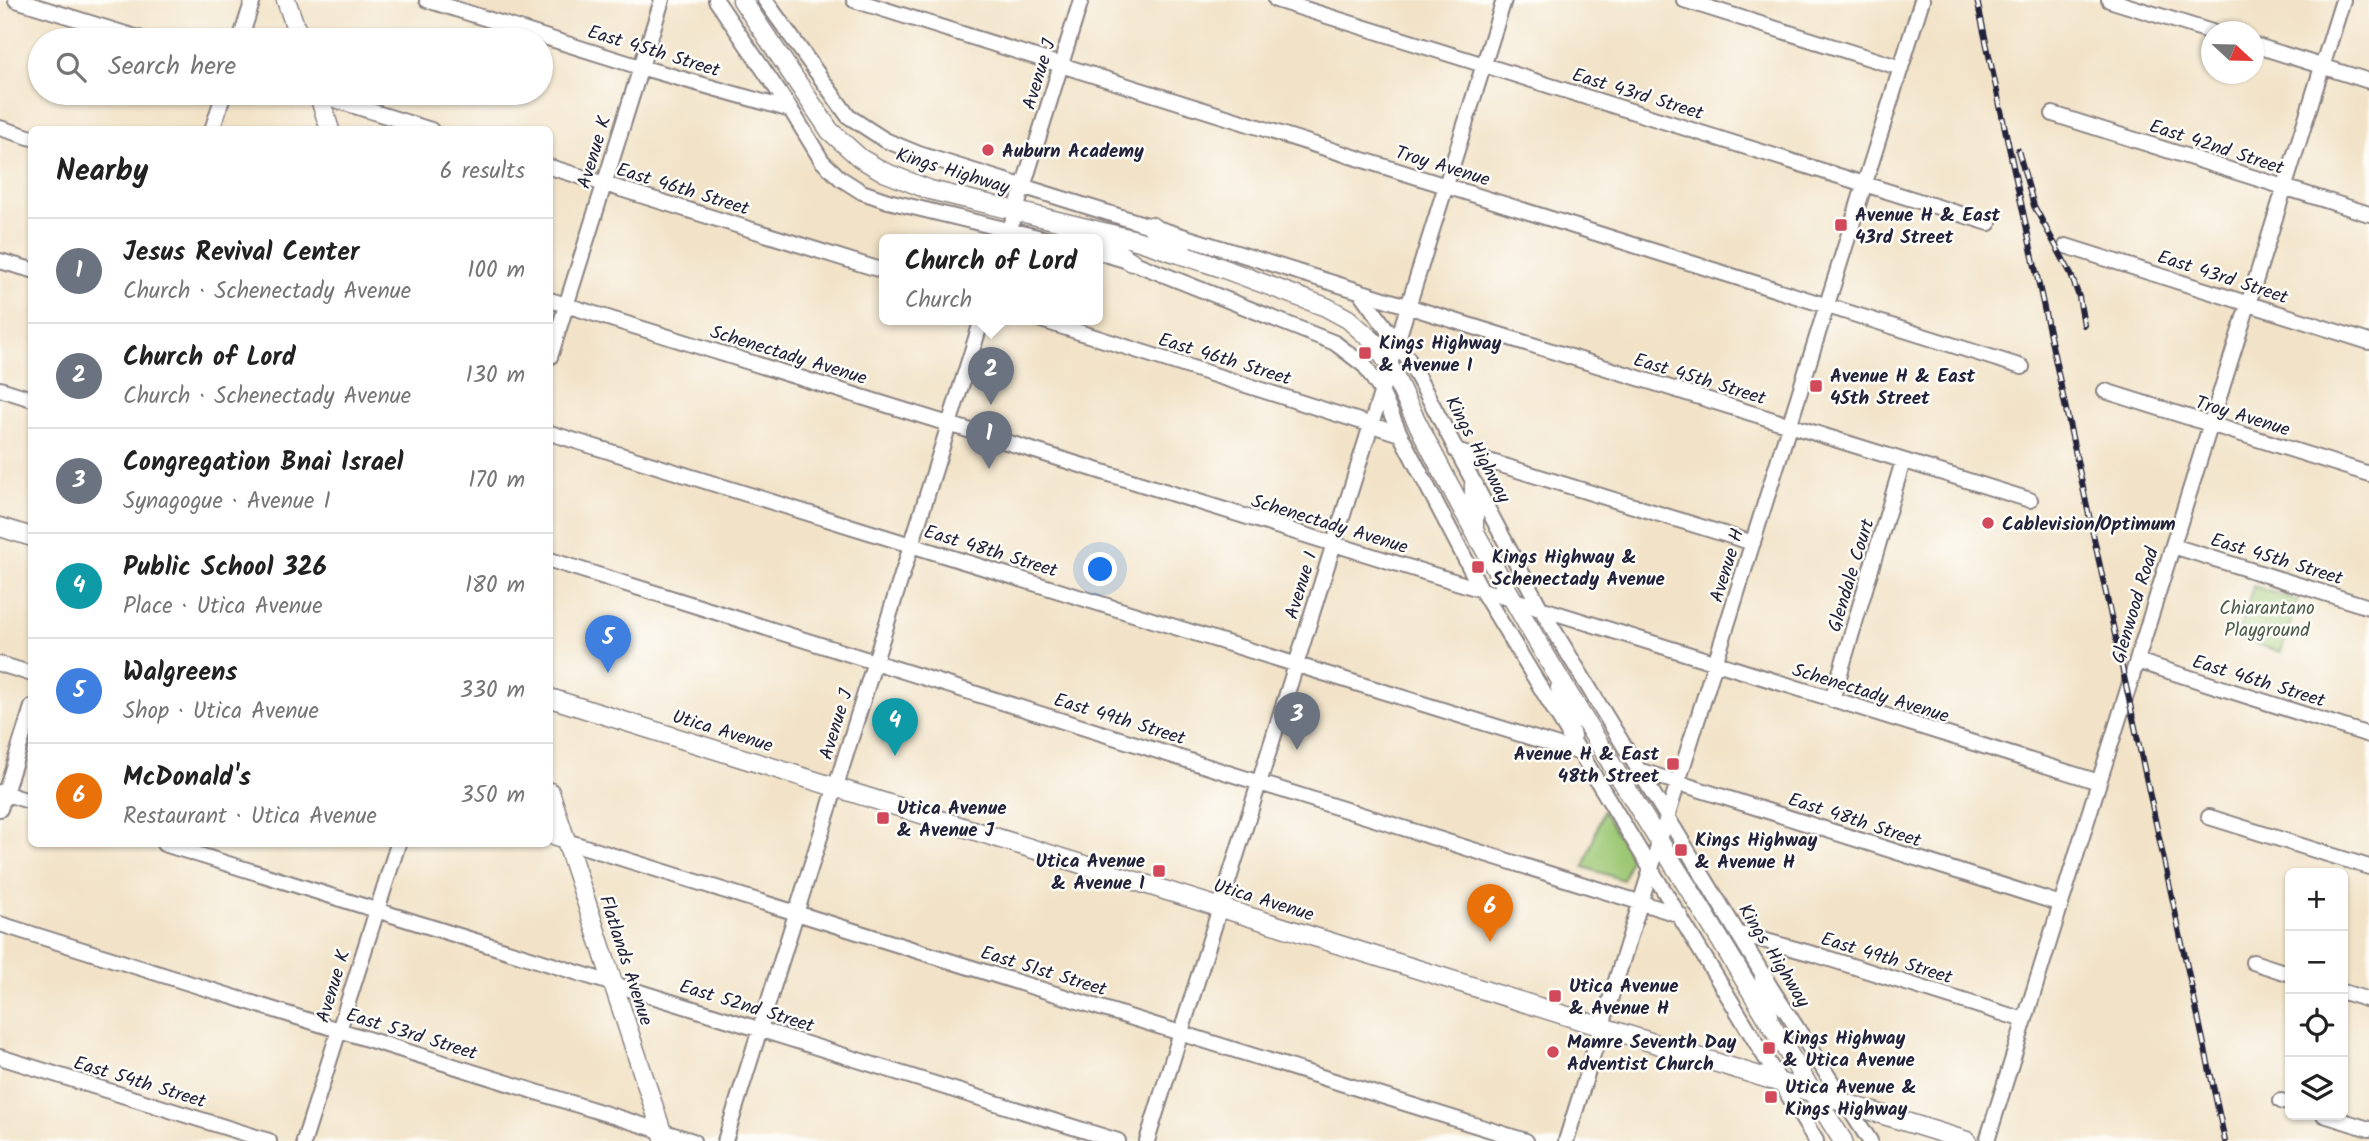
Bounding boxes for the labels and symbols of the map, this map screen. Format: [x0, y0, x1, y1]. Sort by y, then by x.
street label: East 45th Street [583, 18, 724, 86]
north arrow [2201, 21, 2264, 84]
street label: Avenue J [1015, 35, 1065, 114]
street label: East 43rd Street [1568, 61, 1707, 129]
street label: Avenue K [570, 112, 620, 193]
street label: East 42nd Street [2145, 112, 2288, 184]
place label: Auburn Academy [1002, 137, 1144, 167]
street label: Troy Avenue [1391, 138, 1494, 196]
street label: Kings Highway [892, 140, 1014, 204]
marker: Auburn Academy [980, 142, 996, 158]
street label: East 46th Street [612, 155, 753, 225]
place label: Avenue H & East 43rd Street [1855, 201, 2001, 253]
marker: Avenue H & East 43rd Street [1833, 217, 1849, 233]
street label: East 43rd Street [2153, 243, 2292, 313]
street label: Schenectady Avenue [706, 318, 871, 394]
street label: East 46th Street [1154, 325, 1295, 395]
place label: Kings Highway & Avenue I [1379, 329, 1502, 381]
marker: Kings Highway & Avenue I [1357, 345, 1373, 361]
street label: East 45th Street [1629, 346, 1770, 414]
pin: 2 [968, 347, 1014, 405]
place label: Avenue H & East 45th Street [1830, 362, 1976, 414]
marker: Avenue H & East 45th Street [1808, 378, 1824, 394]
street label: Troy Avenue [2191, 388, 2294, 446]
street label: Kings Highway [1436, 391, 1519, 510]
pin: 1 [966, 411, 1012, 469]
street label: Schenectady Avenue [1247, 487, 1412, 563]
place label: Cablevision/Optimum [2002, 510, 2176, 540]
street label: Glendale Court [1820, 515, 1884, 636]
marker: Cablevision/Optimum [1980, 515, 1996, 531]
street label: East 48th Street [920, 517, 1062, 587]
street label: Avenue H [1702, 525, 1753, 606]
street label: East 45th Street [2206, 526, 2347, 594]
place label: Kings Highway & Schenectady Avenue [1492, 543, 1665, 595]
street label: Glenwood Road [2104, 543, 2168, 667]
street label: Avenue I [1277, 548, 1326, 623]
your location [1083, 552, 1117, 586]
marker: Kings Highway & Schenectady Avenue [1470, 559, 1486, 575]
park label: Chiarantano Playground [2219, 594, 2315, 646]
pin: 5 [585, 615, 631, 673]
street label: East 46th Street [2188, 647, 2329, 717]
street label: Schenectady Avenue [1788, 656, 1953, 732]
street label: Avenue J [812, 685, 862, 764]
street label: East 49th Street [1050, 686, 1190, 754]
pin: 3 [1274, 692, 1320, 750]
pin: 4 [872, 698, 918, 756]
street label: Utica Avenue [668, 702, 777, 762]
place label: Avenue H & East 48th Street [1514, 740, 1659, 792]
marker: Avenue H & East 48th Street [1665, 756, 1681, 772]
street label: East 48th Street [1784, 785, 1925, 857]
place label: Utica Avenue & Avenue J [897, 794, 1006, 846]
marker: Utica Avenue & Avenue J [875, 810, 891, 826]
place label: Kings Highway & Avenue H [1695, 826, 1818, 878]
marker: Kings Highway & Avenue H [1673, 842, 1689, 858]
place label: Utica Avenue & Avenue I [1036, 847, 1145, 899]
marker: Utica Avenue & Avenue I [1151, 863, 1167, 879]
street label: Utica Avenue [1209, 871, 1318, 931]
pin: 6 [1467, 884, 1513, 942]
street label: Flatlands Avenue [590, 891, 660, 1030]
street label: Kings Highway [1729, 898, 1818, 1015]
street label: East 49th Street [1817, 925, 1957, 993]
street label: East 51st Street [977, 938, 1111, 1006]
street label: Avenue K [309, 946, 359, 1027]
street label: East 52nd Street [675, 972, 818, 1042]
place label: Utica Avenue & Avenue H [1569, 972, 1678, 1024]
marker: Utica Avenue & Avenue H [1547, 988, 1563, 1004]
street label: East 53rd Street [342, 1001, 481, 1069]
place label: Kings Highway & Utica Avenue [1783, 1024, 1915, 1076]
place label: Mamre Seventh Day Adventist Church [1567, 1028, 1737, 1080]
marker: Kings Highway & Utica Avenue [1761, 1040, 1777, 1056]
marker: Mamre Seventh Day Adventist Church [1545, 1044, 1561, 1060]
street label: East 54th Street [69, 1049, 210, 1117]
place label: Utica Avenue & Kings Highway [1785, 1073, 1917, 1125]
marker: Utica Avenue & Kings Highway [1763, 1089, 1779, 1105]

